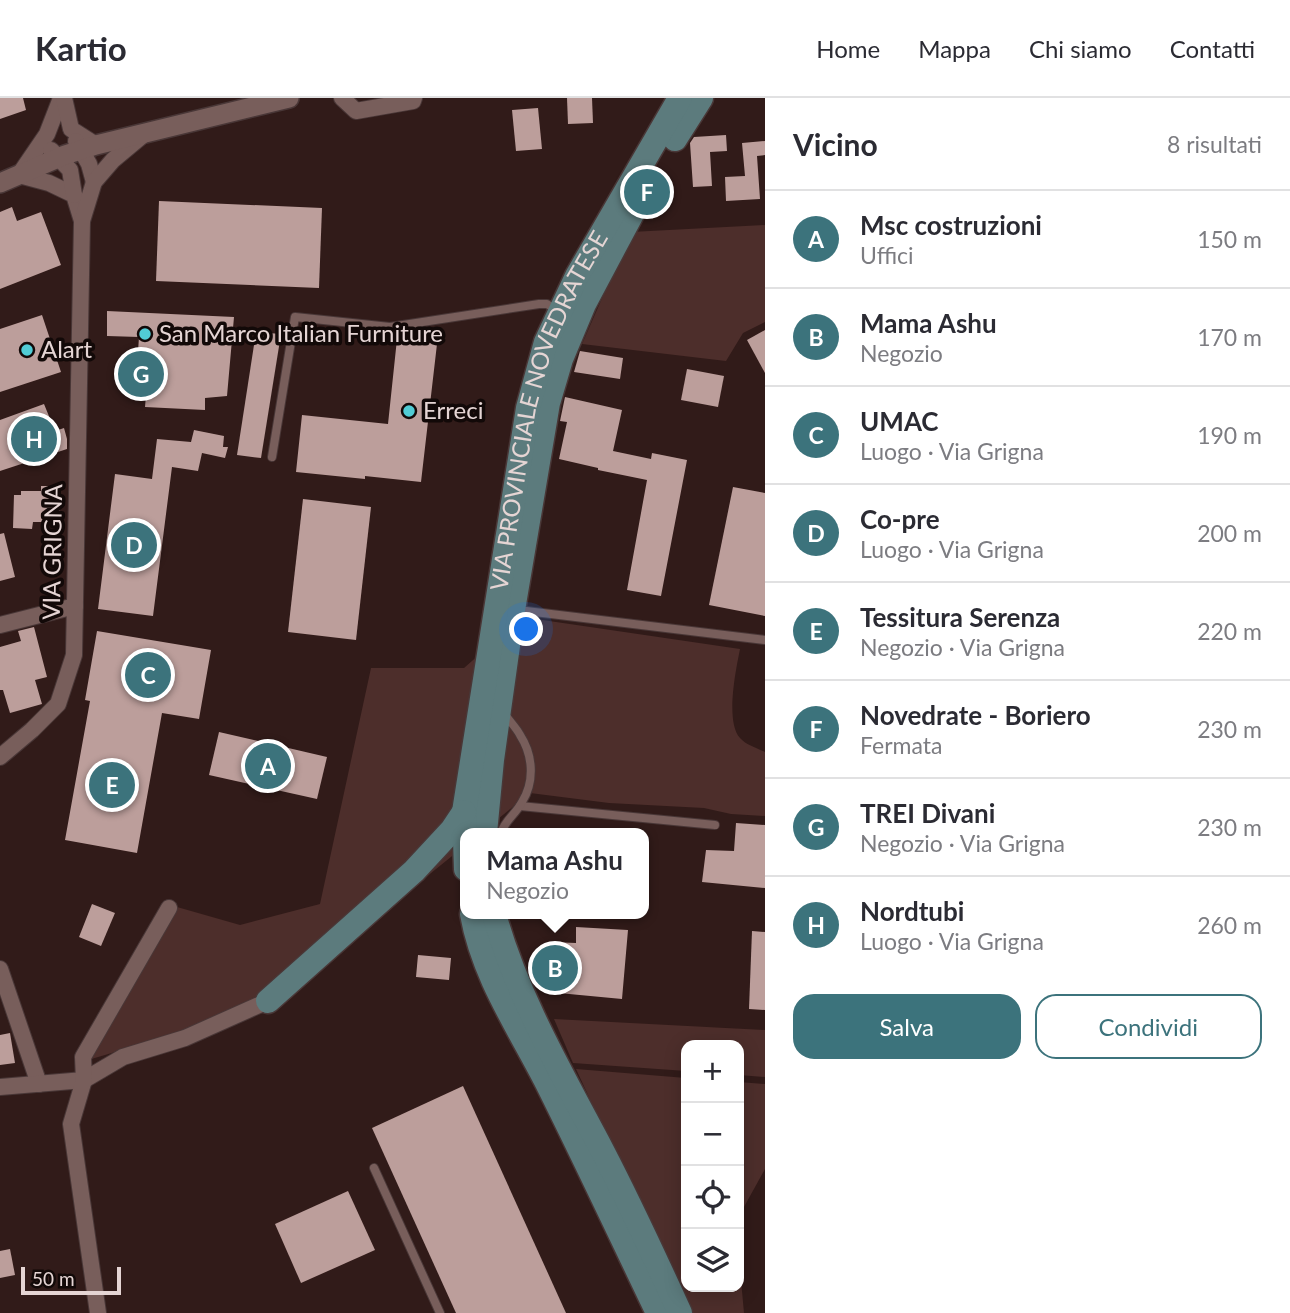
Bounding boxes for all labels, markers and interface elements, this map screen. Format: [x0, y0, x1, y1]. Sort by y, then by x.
text: Kartio [35, 28, 127, 68]
text: Home [816, 34, 880, 63]
text: Mappa [918, 34, 991, 63]
text: Chi siamo [1029, 34, 1132, 63]
text: Contatti [1170, 34, 1255, 63]
text: Vicino [793, 126, 878, 162]
text: 8 risultati [1167, 130, 1262, 158]
pin: F [624, 166, 670, 218]
text: Msc costruzioni [860, 209, 1042, 241]
street label: VIA PROVINCIALE NOVEDRATESE [483, 225, 613, 593]
text: A [808, 225, 824, 253]
text: 150 m [1197, 225, 1262, 253]
text: Uffici [860, 241, 914, 269]
text: Mama Ashu [860, 307, 997, 339]
place label: San Marco Italian Furniture [159, 318, 443, 347]
text: B [808, 323, 824, 351]
text: 170 m [1197, 323, 1262, 351]
marker: San Marco Italian Furniture [137, 326, 153, 342]
place label: Alart [41, 334, 93, 363]
text: Negozio [860, 339, 943, 367]
marker: Alart [19, 342, 35, 358]
pin: G [118, 348, 164, 400]
place label: Erreci [423, 395, 483, 424]
marker: Erreci [401, 403, 417, 419]
text: UMAC [860, 405, 939, 437]
pin: H [11, 413, 57, 465]
text: C [808, 421, 824, 449]
text: 190 m [1197, 421, 1262, 449]
text: Luogo · Via Grigna [860, 437, 1044, 465]
street label: VIA GRIGNA [36, 483, 67, 620]
text: Co-pre [860, 503, 940, 535]
pin: D [111, 519, 157, 571]
text: D [807, 519, 825, 547]
text: 200 m [1197, 519, 1262, 547]
text: Luogo · Via Grigna [860, 535, 1044, 563]
text: Tessitura Serenza [860, 601, 1060, 633]
your location [509, 612, 543, 646]
text: E [809, 617, 823, 645]
text: 220 m [1197, 617, 1262, 645]
text: Negozio · Via Grigna [860, 633, 1065, 661]
pin: C [125, 649, 171, 701]
text: Novedrate - Boriero [860, 699, 1091, 731]
text: F [809, 715, 823, 743]
text: 230 m [1197, 715, 1262, 743]
text: Fermata [860, 731, 942, 759]
pin: A [245, 740, 291, 792]
pin: E [89, 759, 135, 811]
text: TREI Divani [860, 797, 995, 829]
text: G [808, 813, 824, 841]
text: 230 m [1197, 813, 1262, 841]
popup [460, 828, 649, 919]
text: Negozio · Via Grigna [860, 829, 1065, 857]
text: Mama Ashu [486, 844, 623, 876]
text: Negozio [486, 876, 569, 904]
text: Nordtubi [860, 895, 964, 927]
text: H [807, 911, 825, 939]
text: 260 m [1197, 911, 1262, 939]
text: Luogo · Via Grigna [860, 927, 1044, 955]
pin: B [532, 942, 578, 994]
button: Salva [793, 994, 1021, 1059]
button: Condividi [1035, 994, 1262, 1059]
map controls [681, 1040, 744, 1292]
button: + [681, 1040, 744, 1103]
button: − [681, 1103, 744, 1166]
button: locate [681, 1166, 744, 1229]
button: layers [681, 1229, 744, 1292]
scale bar [21, 1264, 121, 1296]
text: 50 m [32, 1267, 75, 1290]

